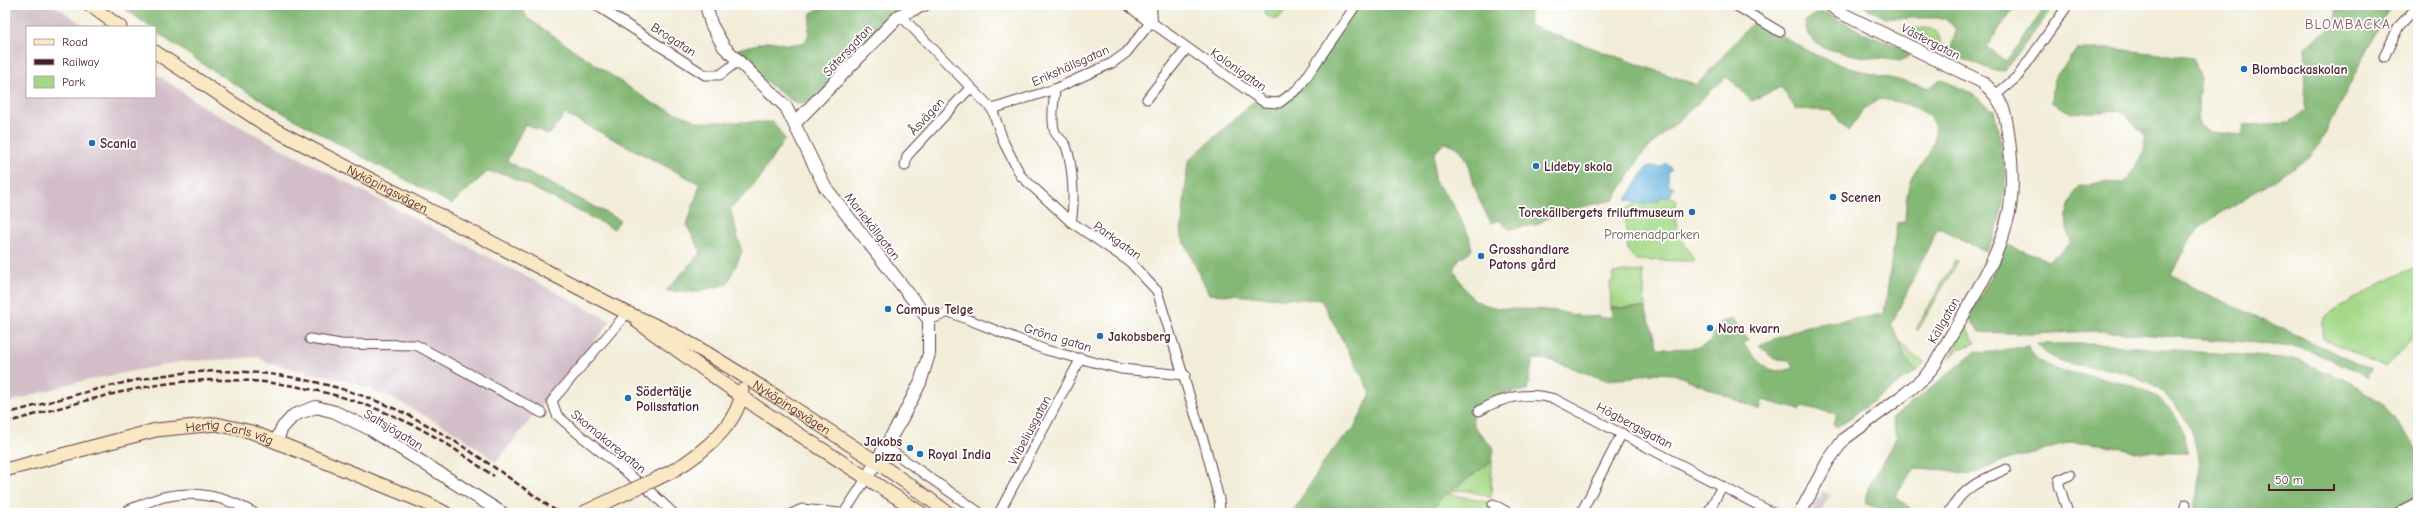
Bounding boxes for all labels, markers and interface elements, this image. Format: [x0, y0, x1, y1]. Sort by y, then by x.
district label: BLOMBACKA [2305, 16, 2391, 33]
street label: Brogatan [648, 19, 699, 60]
street label: Västergatan [1899, 20, 1963, 63]
street label: Sätersgatan [820, 21, 875, 79]
legend [26, 26, 156, 98]
text: Road [62, 35, 88, 49]
street label: Erikshällsgatan [1029, 42, 1111, 89]
street label: Kolonigatan [1208, 45, 1270, 94]
text: Railway [62, 55, 100, 69]
place label: Blombackaskolan [2252, 62, 2347, 77]
marker: Blombackaskolan [2239, 64, 2249, 74]
text: Park [62, 75, 85, 89]
street label: Åsvägen [905, 94, 947, 138]
place label: Scania [100, 136, 137, 151]
marker: Scania [87, 138, 97, 148]
place label: Lideby skola [1544, 159, 1612, 174]
marker: Lideby skola [1531, 161, 1541, 171]
street label: Nyköpingsvägen [344, 162, 430, 216]
street label: Mariekällgatan [842, 190, 904, 263]
place label: Scenen [1841, 190, 1881, 205]
marker: Scenen [1828, 192, 1838, 202]
place label: Torekällbergets friluftmuseum [1519, 205, 1684, 220]
marker: Torekällbergets friluftmuseum [1687, 207, 1697, 217]
street label: Parkgatan [1091, 218, 1145, 263]
park label: Promenadparken [1604, 227, 1700, 242]
place label: Grosshandlare Patons gård [1489, 242, 1570, 272]
marker: Grosshandlare Patons gård [1476, 251, 1486, 261]
street label: Källgatan [1925, 295, 1962, 346]
place label: Campus Telge [896, 302, 974, 317]
marker: Campus Telge [883, 304, 893, 314]
street label: Gröna gatan [1022, 320, 1094, 355]
place label: Nora kvarn [1718, 321, 1780, 336]
marker: Nora kvarn [1705, 323, 1715, 333]
place label: Jakobsberg [1108, 329, 1171, 344]
marker: Jakobsberg [1095, 331, 1105, 341]
street label: Nyköpingsvägen [750, 377, 833, 438]
place label: Södertälje Polisstation [636, 384, 699, 414]
marker: Södertälje Polisstation [623, 393, 633, 403]
street label: Wibeliusgatan [1005, 393, 1054, 467]
street label: Högbergsgatan [1594, 399, 1676, 452]
street label: Saltsjögatan [361, 406, 426, 453]
street label: Skomakaregatan [568, 406, 649, 476]
street label: Hertig Carls väg [185, 417, 276, 448]
place label: Jakobs pizza [864, 434, 902, 464]
marker: Jakobs pizza [905, 443, 915, 453]
place label: Royal India [928, 447, 991, 462]
marker: Royal India [915, 449, 925, 459]
scale bar [2269, 466, 2334, 492]
text: 50 m [2275, 473, 2303, 487]

